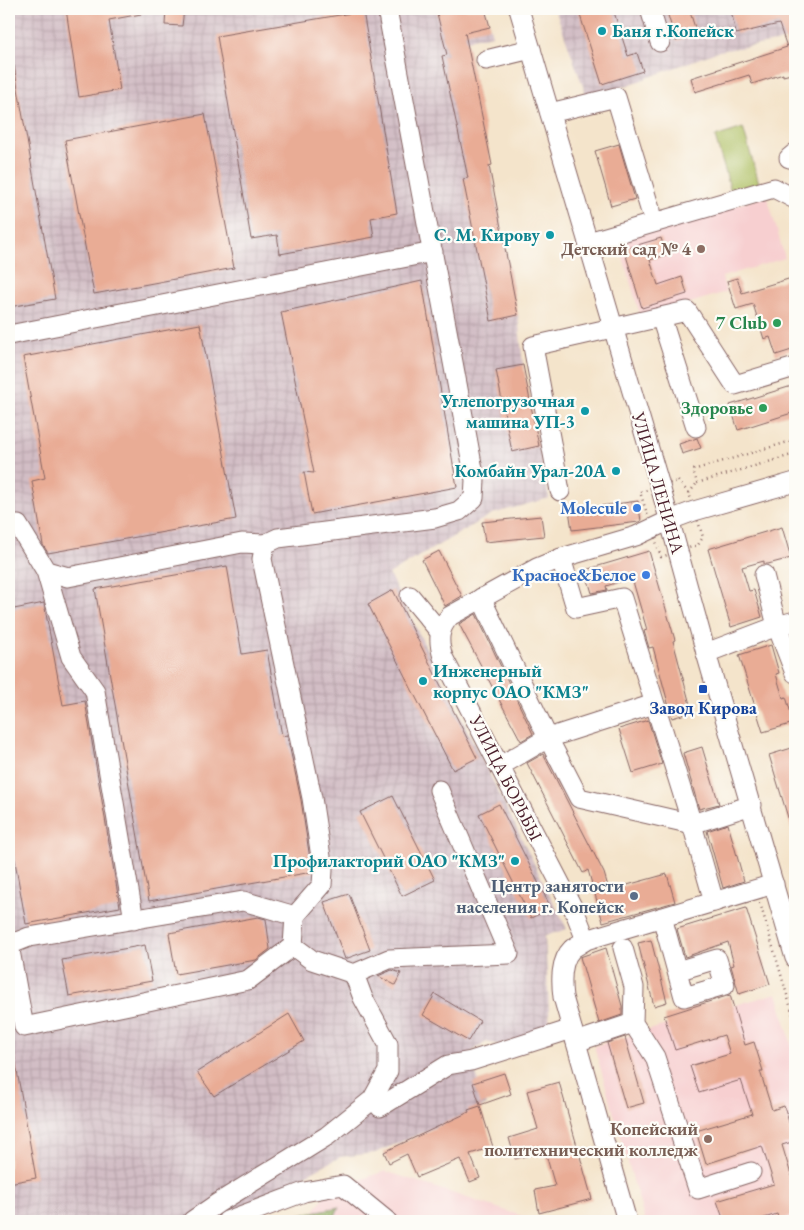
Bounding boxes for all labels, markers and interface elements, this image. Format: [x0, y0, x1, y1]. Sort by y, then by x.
place label: Баня г.Копейск [612, 19, 734, 42]
marker: Баня г.Копейск [596, 25, 608, 37]
place label: С. М. Кирову [434, 223, 540, 246]
marker: С. М. Кирову [544, 229, 556, 241]
place label: Детский сад № 4 [561, 237, 691, 260]
marker: Детский сад № 4 [695, 243, 707, 255]
place label: 7 Club [716, 311, 767, 334]
marker: 7 Club [771, 317, 783, 329]
place label: Углепогрузочная машина УП-3 [440, 389, 575, 433]
place label: Здоровье [681, 396, 753, 419]
marker: Здоровье [757, 402, 769, 414]
marker: Углепогрузочная машина УП-3 [579, 405, 591, 417]
street label: УЛИЦА ЛЕНИНА [627, 408, 690, 557]
place label: Комбайн Урал-20А [455, 459, 607, 482]
marker: Комбайн Урал-20А [610, 465, 622, 477]
place label: Molecule [560, 496, 627, 519]
marker: Molecule [631, 502, 643, 514]
place label: Красное&Белое [512, 563, 636, 586]
marker: Красное&Белое [640, 569, 652, 581]
place label: Инженерный корпус ОАО "КМЗ" [433, 659, 589, 703]
marker: Инженерный корпус ОАО "КМЗ" [417, 675, 429, 687]
marker: Завод Кирова [697, 683, 709, 695]
place label: Завод Кирова [649, 696, 757, 719]
street label: УЛИЦА БОРЬБЫ [464, 710, 548, 845]
place label: Профилакторий ОАО "КМЗ" [273, 849, 505, 872]
marker: Профилакторий ОАО "КМЗ" [509, 855, 521, 867]
place label: Центр занятости населения г. Копейск [456, 874, 624, 918]
marker: Центр занятости населения г. Копейск [628, 890, 640, 902]
place label: Копейский политехнический колледж [484, 1117, 699, 1161]
marker: Копейский политехнический колледж [702, 1133, 714, 1145]

